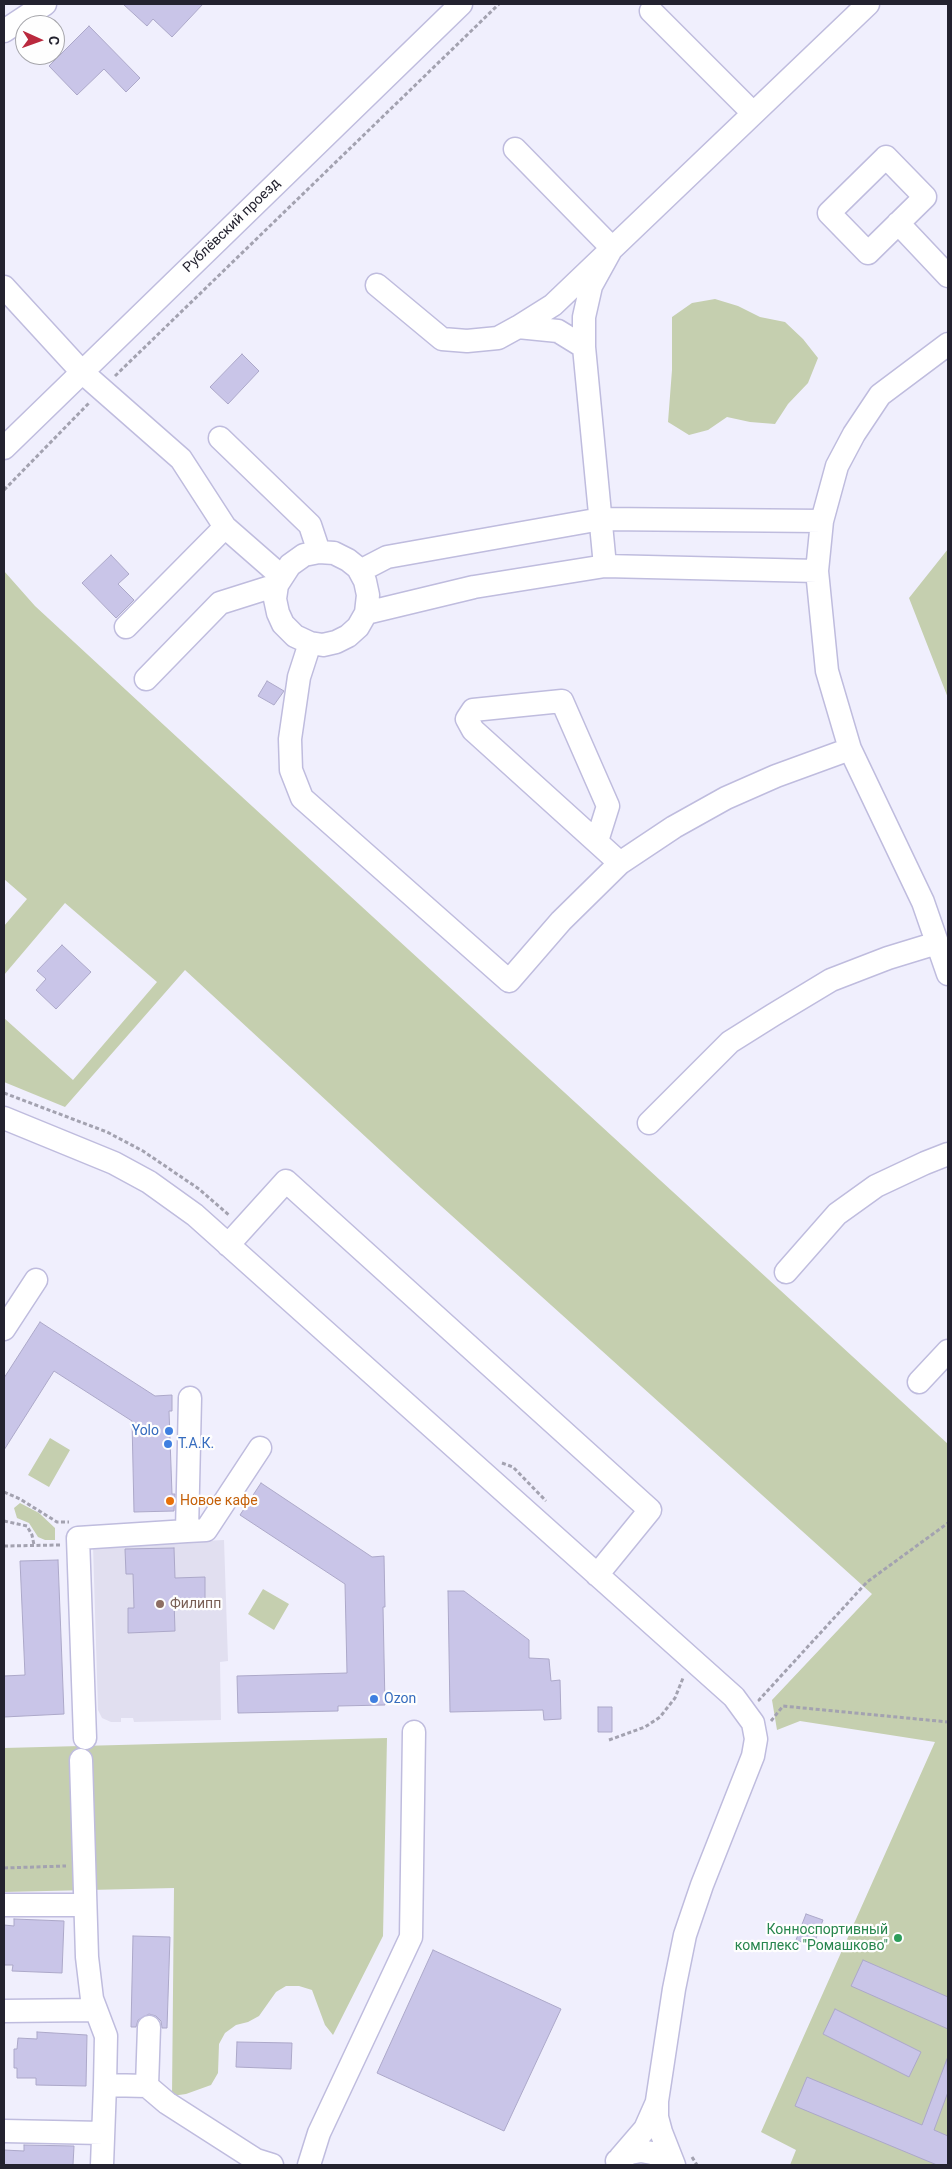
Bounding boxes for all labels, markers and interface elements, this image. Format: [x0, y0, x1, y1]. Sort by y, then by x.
north arrow [15, 15, 65, 65]
text: С [46, 36, 62, 45]
street label: Рублёвский проезд [180, 175, 284, 277]
place label: Yolo [132, 1423, 159, 1439]
marker: Yolo [163, 1425, 175, 1437]
place label: Т.А.К. [178, 1436, 214, 1452]
marker: Т.А.К. [162, 1438, 174, 1450]
place label: Новое кафе [180, 1493, 258, 1509]
marker: Новое кафе [164, 1495, 176, 1507]
place label: Филипп [170, 1596, 221, 1612]
marker: Филипп [154, 1598, 166, 1610]
place label: Ozon [384, 1691, 416, 1707]
marker: Ozon [368, 1693, 380, 1705]
place label: Конноспортивный комплекс "Ромашково" [735, 1922, 888, 1954]
marker: Конноспортивный комплекс "Ромашково" [892, 1932, 904, 1944]

